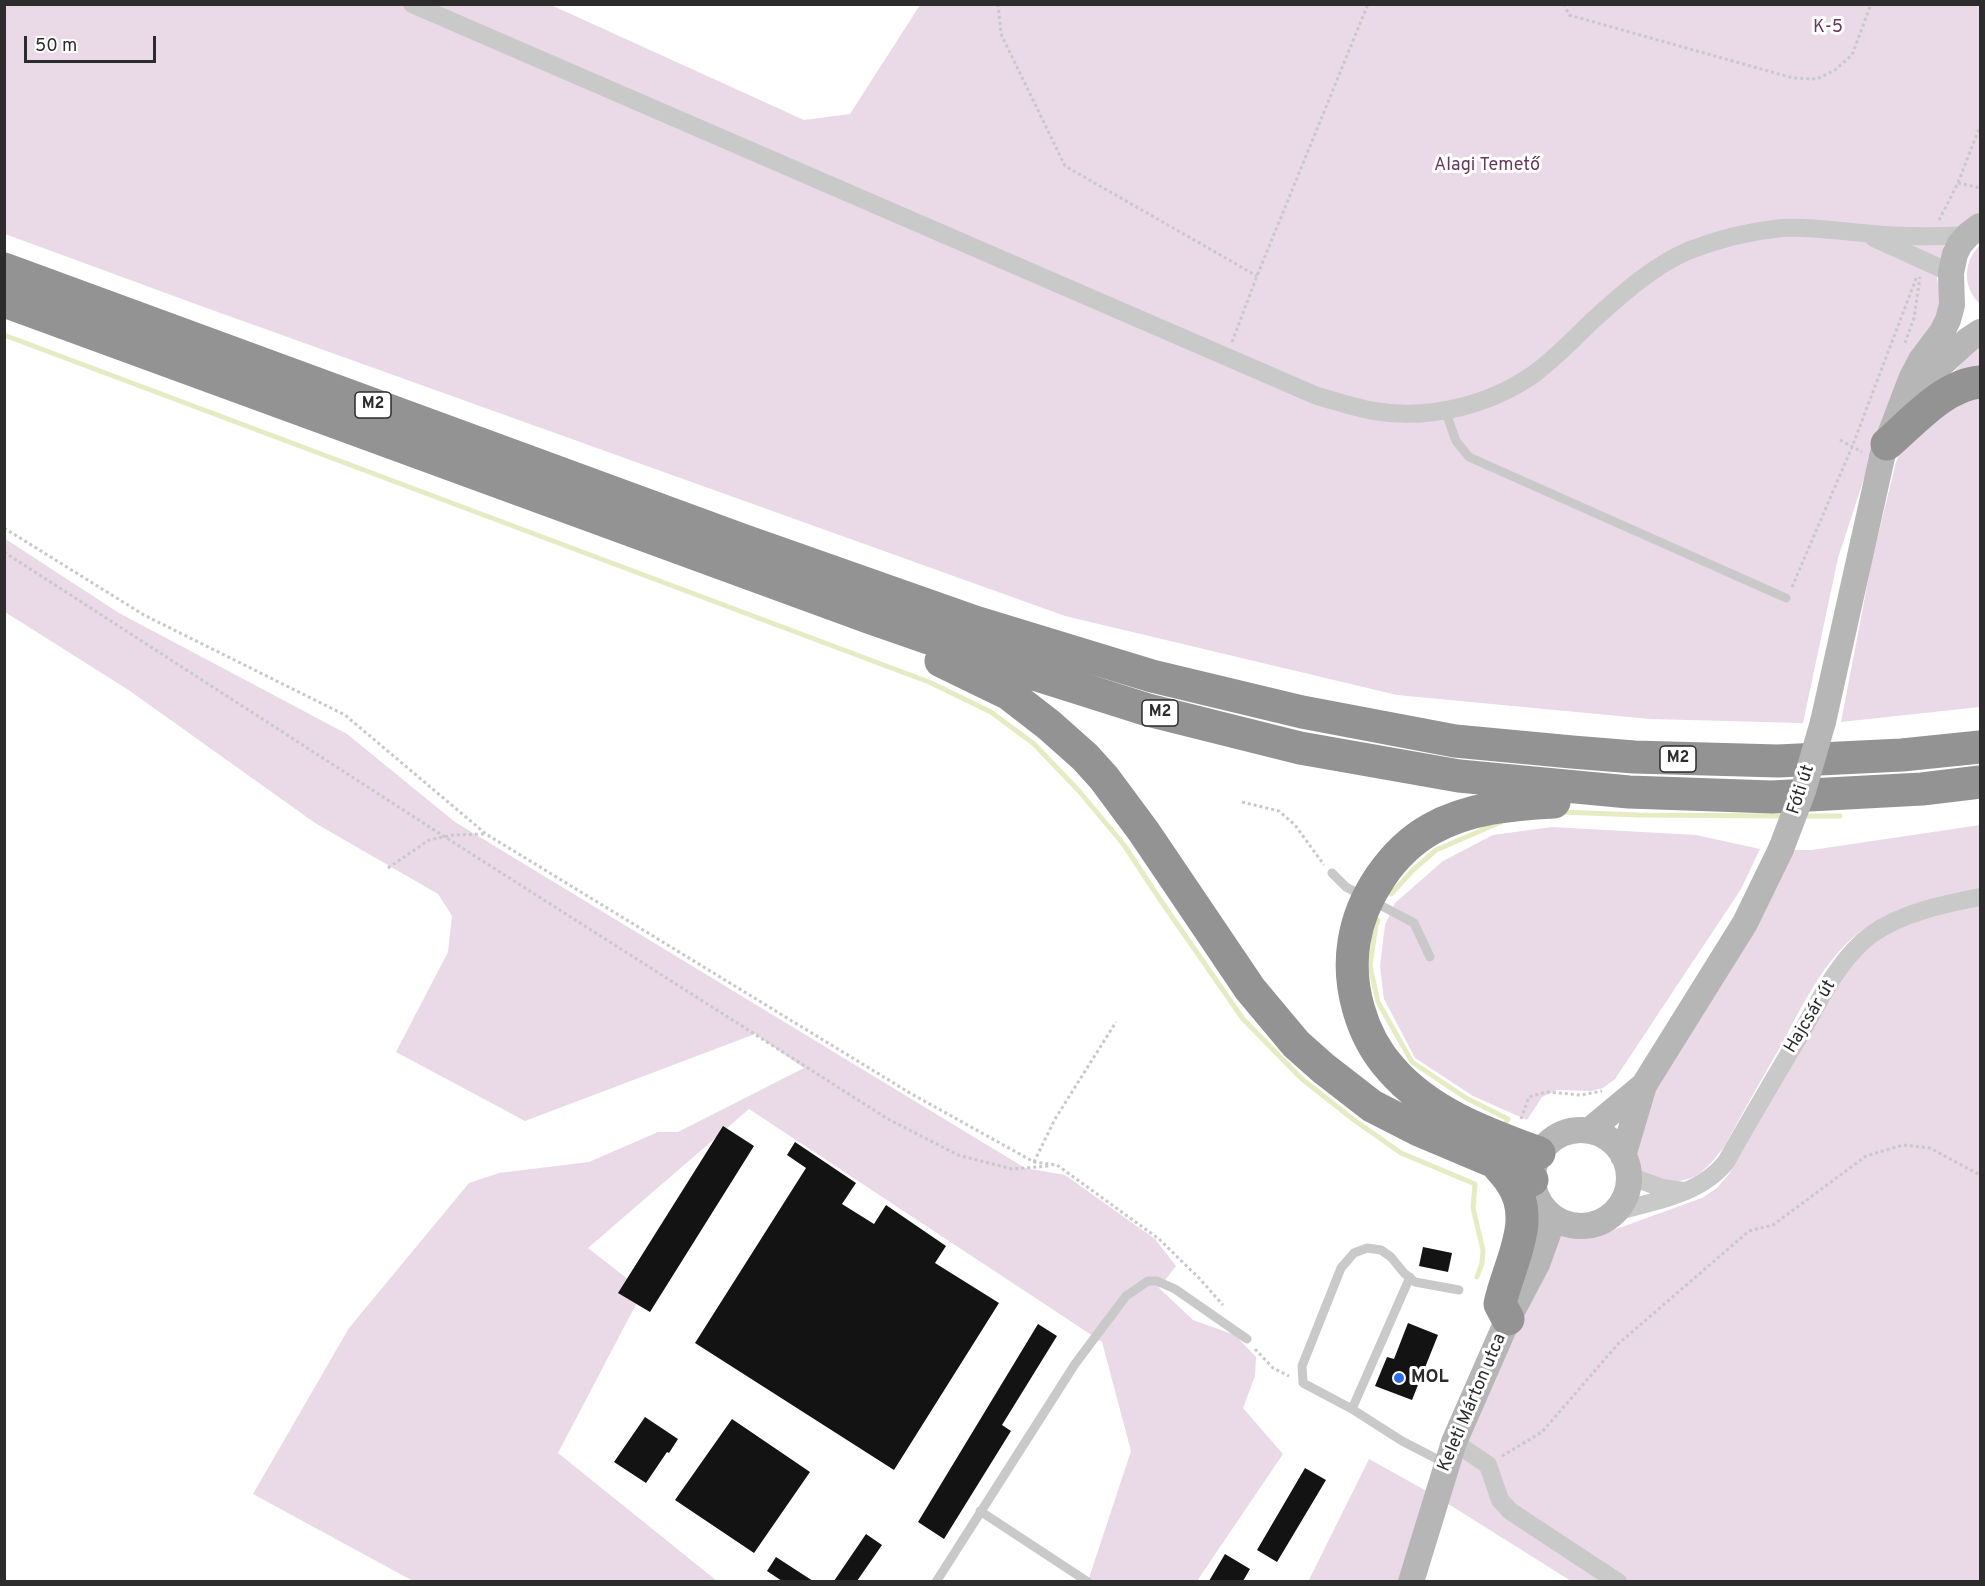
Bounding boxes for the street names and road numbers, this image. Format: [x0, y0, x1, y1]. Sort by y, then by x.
road number: M2 [355, 392, 391, 418]
road number: M2 [1142, 700, 1178, 726]
road number: M2 [1660, 746, 1696, 772]
street label: Fóti út [1784, 762, 1820, 818]
street label: Hajcsár út [1781, 976, 1841, 1058]
street label: Keleti Márton utca [1434, 1331, 1512, 1475]

